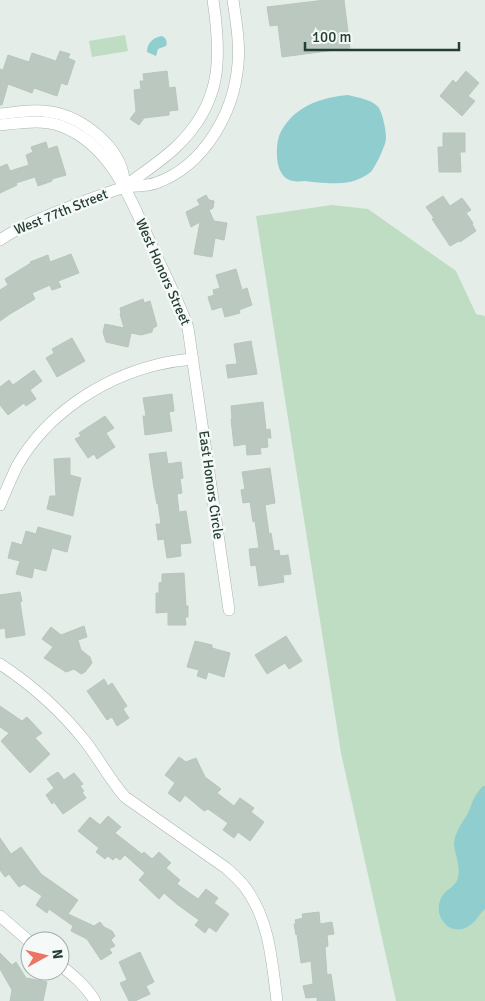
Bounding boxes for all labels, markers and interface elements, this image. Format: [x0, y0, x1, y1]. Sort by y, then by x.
scale bar [305, 20, 459, 52]
text: 100 m [312, 28, 352, 46]
street label: West 77th Street [12, 185, 110, 239]
street label: West Honors Street [132, 216, 194, 328]
street label: East Honors Circle [195, 429, 227, 541]
north arrow [20, 931, 70, 981]
text: N [48, 948, 66, 960]

